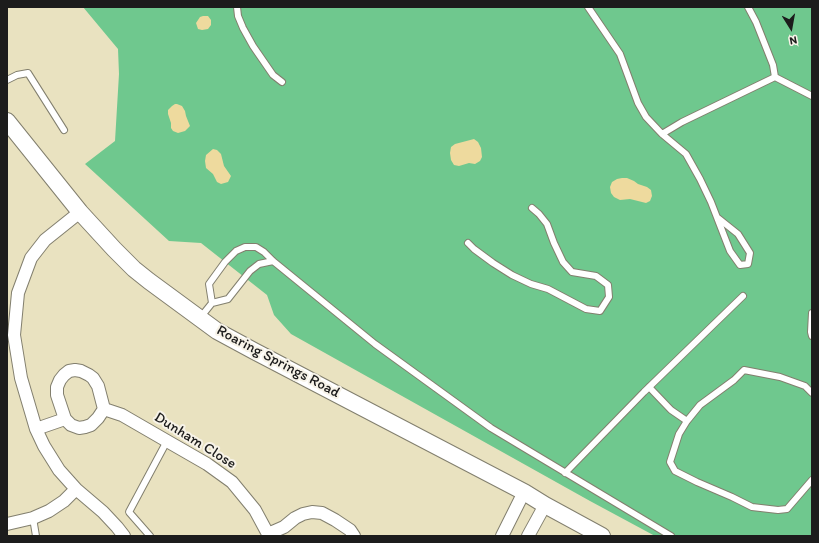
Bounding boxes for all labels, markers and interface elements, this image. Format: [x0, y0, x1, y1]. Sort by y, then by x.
north arrow [771, 8, 811, 48]
text: N [788, 33, 798, 47]
street label: Roaring Springs Road [213, 322, 343, 402]
street label: Dunham Close [151, 409, 239, 473]

